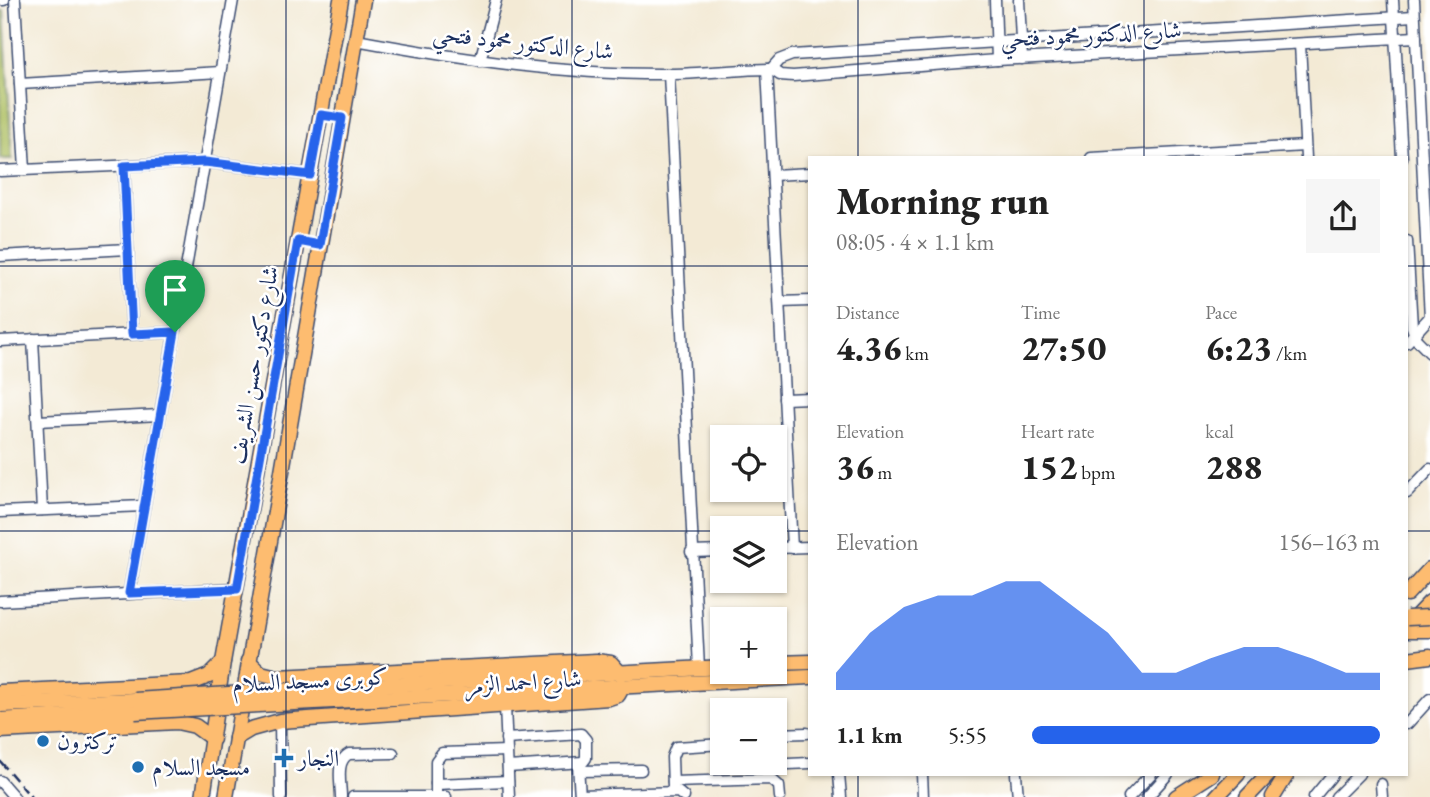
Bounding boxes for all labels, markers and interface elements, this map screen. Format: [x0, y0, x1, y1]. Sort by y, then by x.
street label: شارع الدكتور محمود فتحي [1000, 14, 1183, 61]
street label: شارع الدكتور محمود فتحي [430, 18, 615, 73]
text: Morning run [836, 176, 1049, 225]
button: share [1306, 179, 1380, 253]
text: 08:05 · 4 × 1.1 km [836, 227, 994, 257]
pin [145, 260, 205, 332]
street label: شارع دكتور حسن الشريف [221, 264, 290, 467]
icon: arrive [156, 271, 194, 309]
text: Distance [836, 300, 899, 325]
text: Time [1021, 300, 1060, 325]
text: Pace [1205, 300, 1237, 325]
text: 4.36 [836, 325, 902, 370]
text: 27:50 [1021, 325, 1106, 370]
text: 6:23 [1205, 325, 1272, 370]
text: km [902, 341, 929, 366]
text: /km [1272, 341, 1307, 366]
text: Elevation [836, 419, 904, 444]
text: Heart rate [1021, 419, 1094, 444]
text: kcal [1205, 419, 1234, 444]
map controls [710, 425, 787, 775]
button: locate [710, 425, 787, 502]
text: 36 [836, 444, 874, 489]
text: 152 [1021, 444, 1077, 489]
text: 288 [1205, 444, 1262, 489]
text: m [874, 460, 892, 485]
text: bpm [1077, 460, 1116, 485]
button: layers [710, 516, 787, 593]
text: Elevation [836, 527, 919, 557]
text: 156–163 m [1279, 527, 1380, 557]
button: + [710, 607, 787, 684]
street label: كوبرى مسجد السلام [231, 661, 389, 704]
street label: شارع احمد الزمر [463, 663, 583, 706]
button: − [710, 698, 787, 775]
text: 1.1 km [836, 720, 903, 750]
text: 5:55 [948, 720, 987, 750]
place label: تركترون [57, 726, 118, 756]
marker: تركترون [35, 733, 51, 749]
place label: النجار [296, 743, 339, 773]
marker: النجار [276, 750, 292, 766]
place label: مسجد السلام [152, 752, 250, 787]
marker: مسجد السلام [130, 759, 146, 775]

